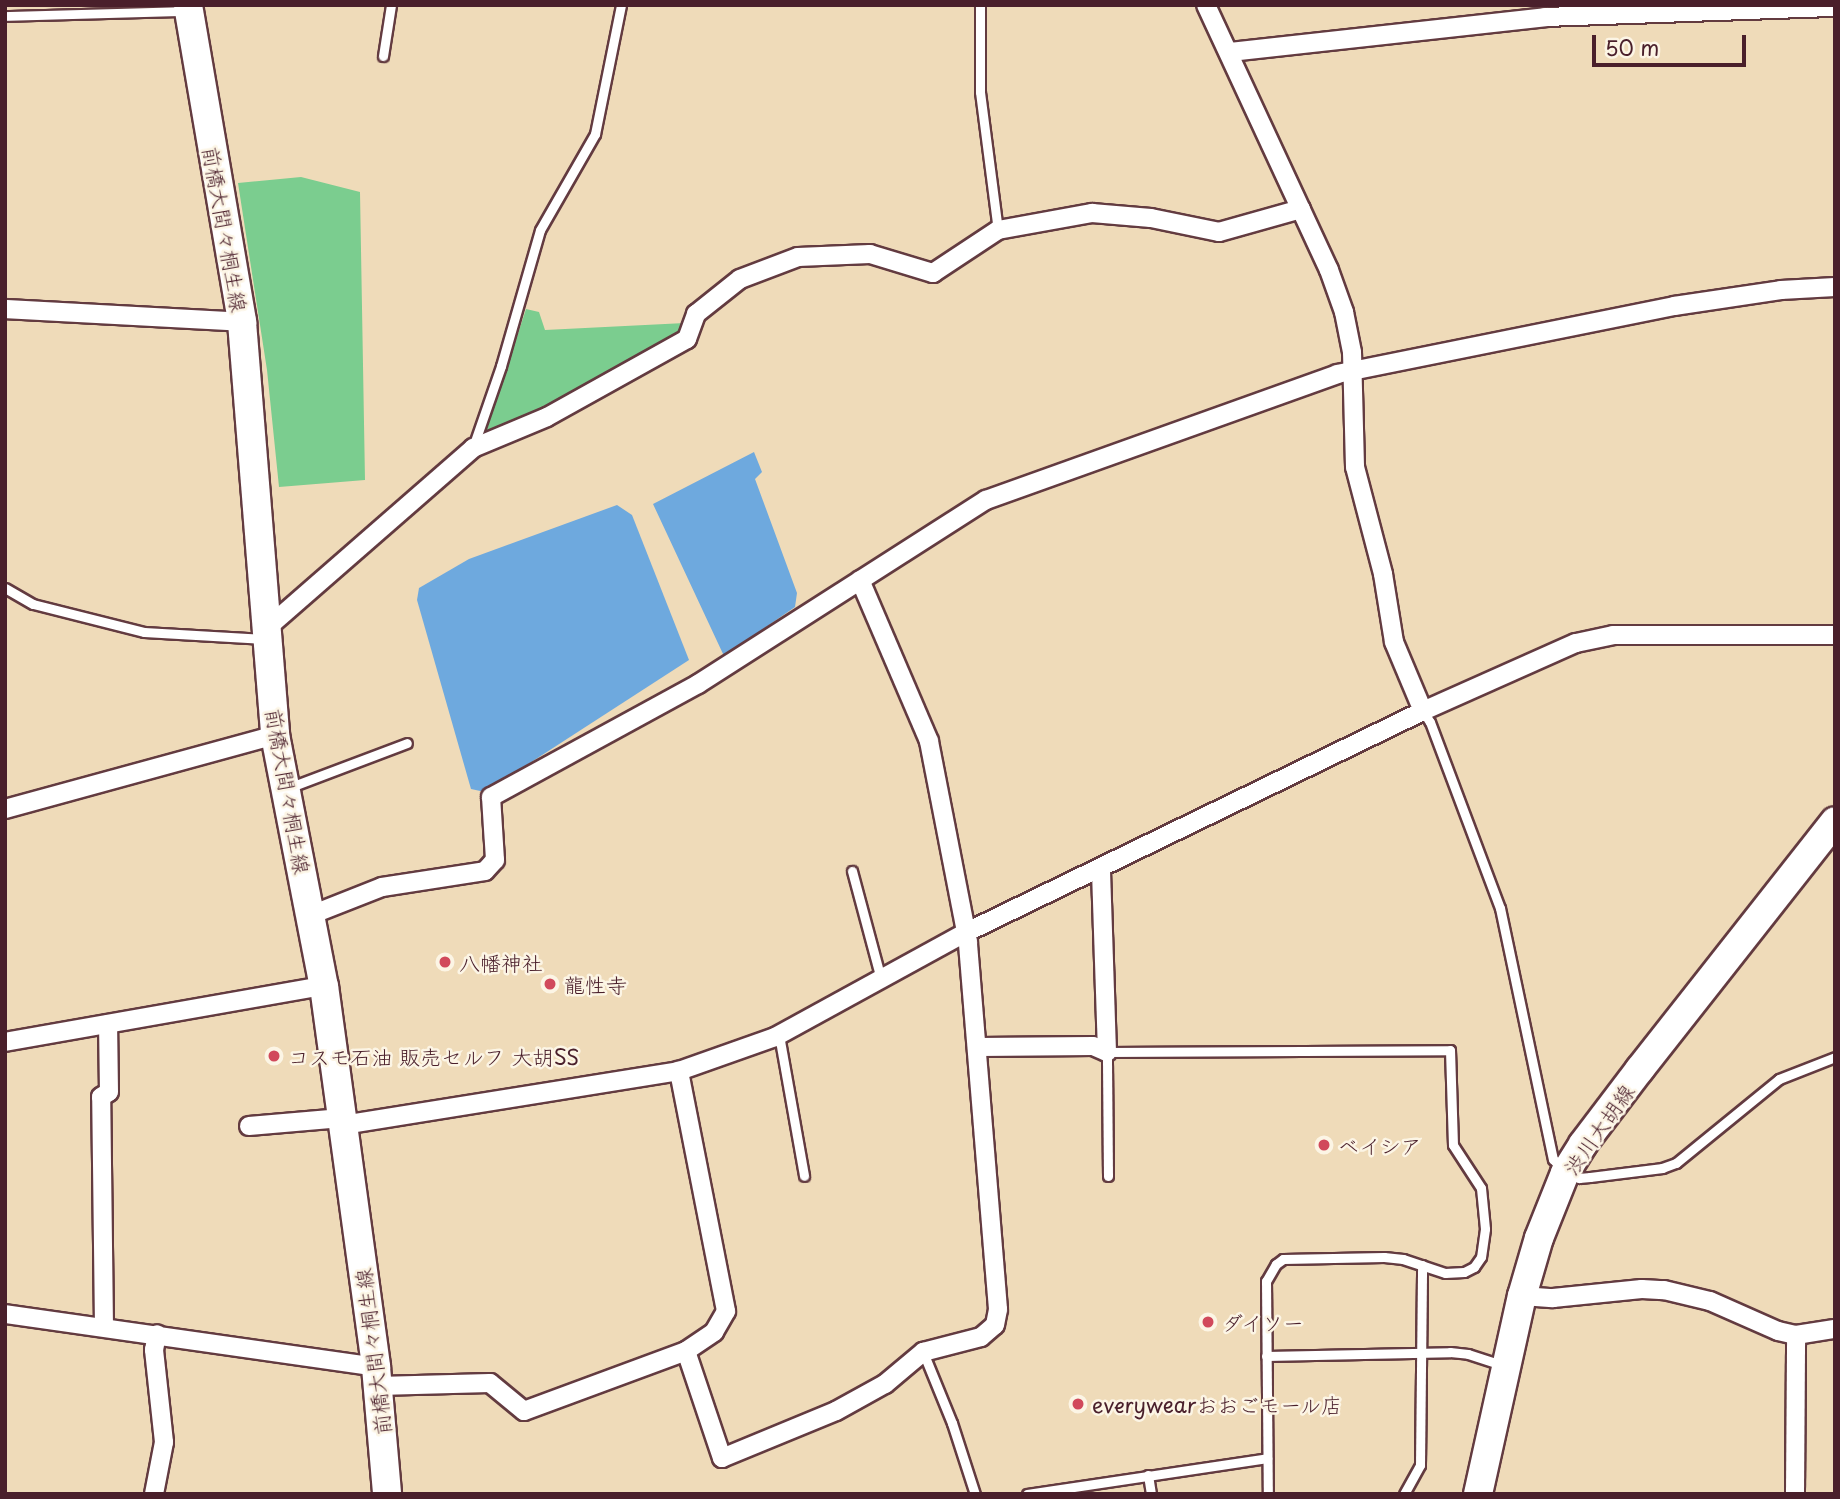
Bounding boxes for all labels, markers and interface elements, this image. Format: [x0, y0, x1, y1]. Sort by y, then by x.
scale bar [1595, 21, 1749, 65]
text: 50 m [1605, 31, 1659, 63]
street label: 前橋大間々桐生線 [199, 144, 253, 314]
street label: 前橋大間々桐生線 [262, 706, 316, 876]
place label: 八幡神社 [459, 949, 543, 975]
marker: 八幡神社 [437, 954, 453, 970]
place label: 龍性寺 [564, 971, 627, 997]
marker: 龍性寺 [542, 976, 558, 992]
place label: コスモ石油 販売セルフ 大胡SS [288, 1043, 580, 1069]
marker: コスモ石油 販売セルフ 大胡SS [266, 1048, 282, 1064]
street label: 渋川大胡線 [1558, 1079, 1638, 1179]
place label: ベイシア [1338, 1132, 1422, 1158]
marker: ベイシア [1316, 1137, 1332, 1153]
street label: 前橋大間々桐生線 [349, 1267, 395, 1437]
place label: ダイソー [1222, 1309, 1306, 1335]
marker: ダイソー [1200, 1314, 1216, 1330]
place label: everywearおおごモール店 [1092, 1391, 1343, 1417]
marker: everywearおおごモール店 [1070, 1396, 1086, 1412]

